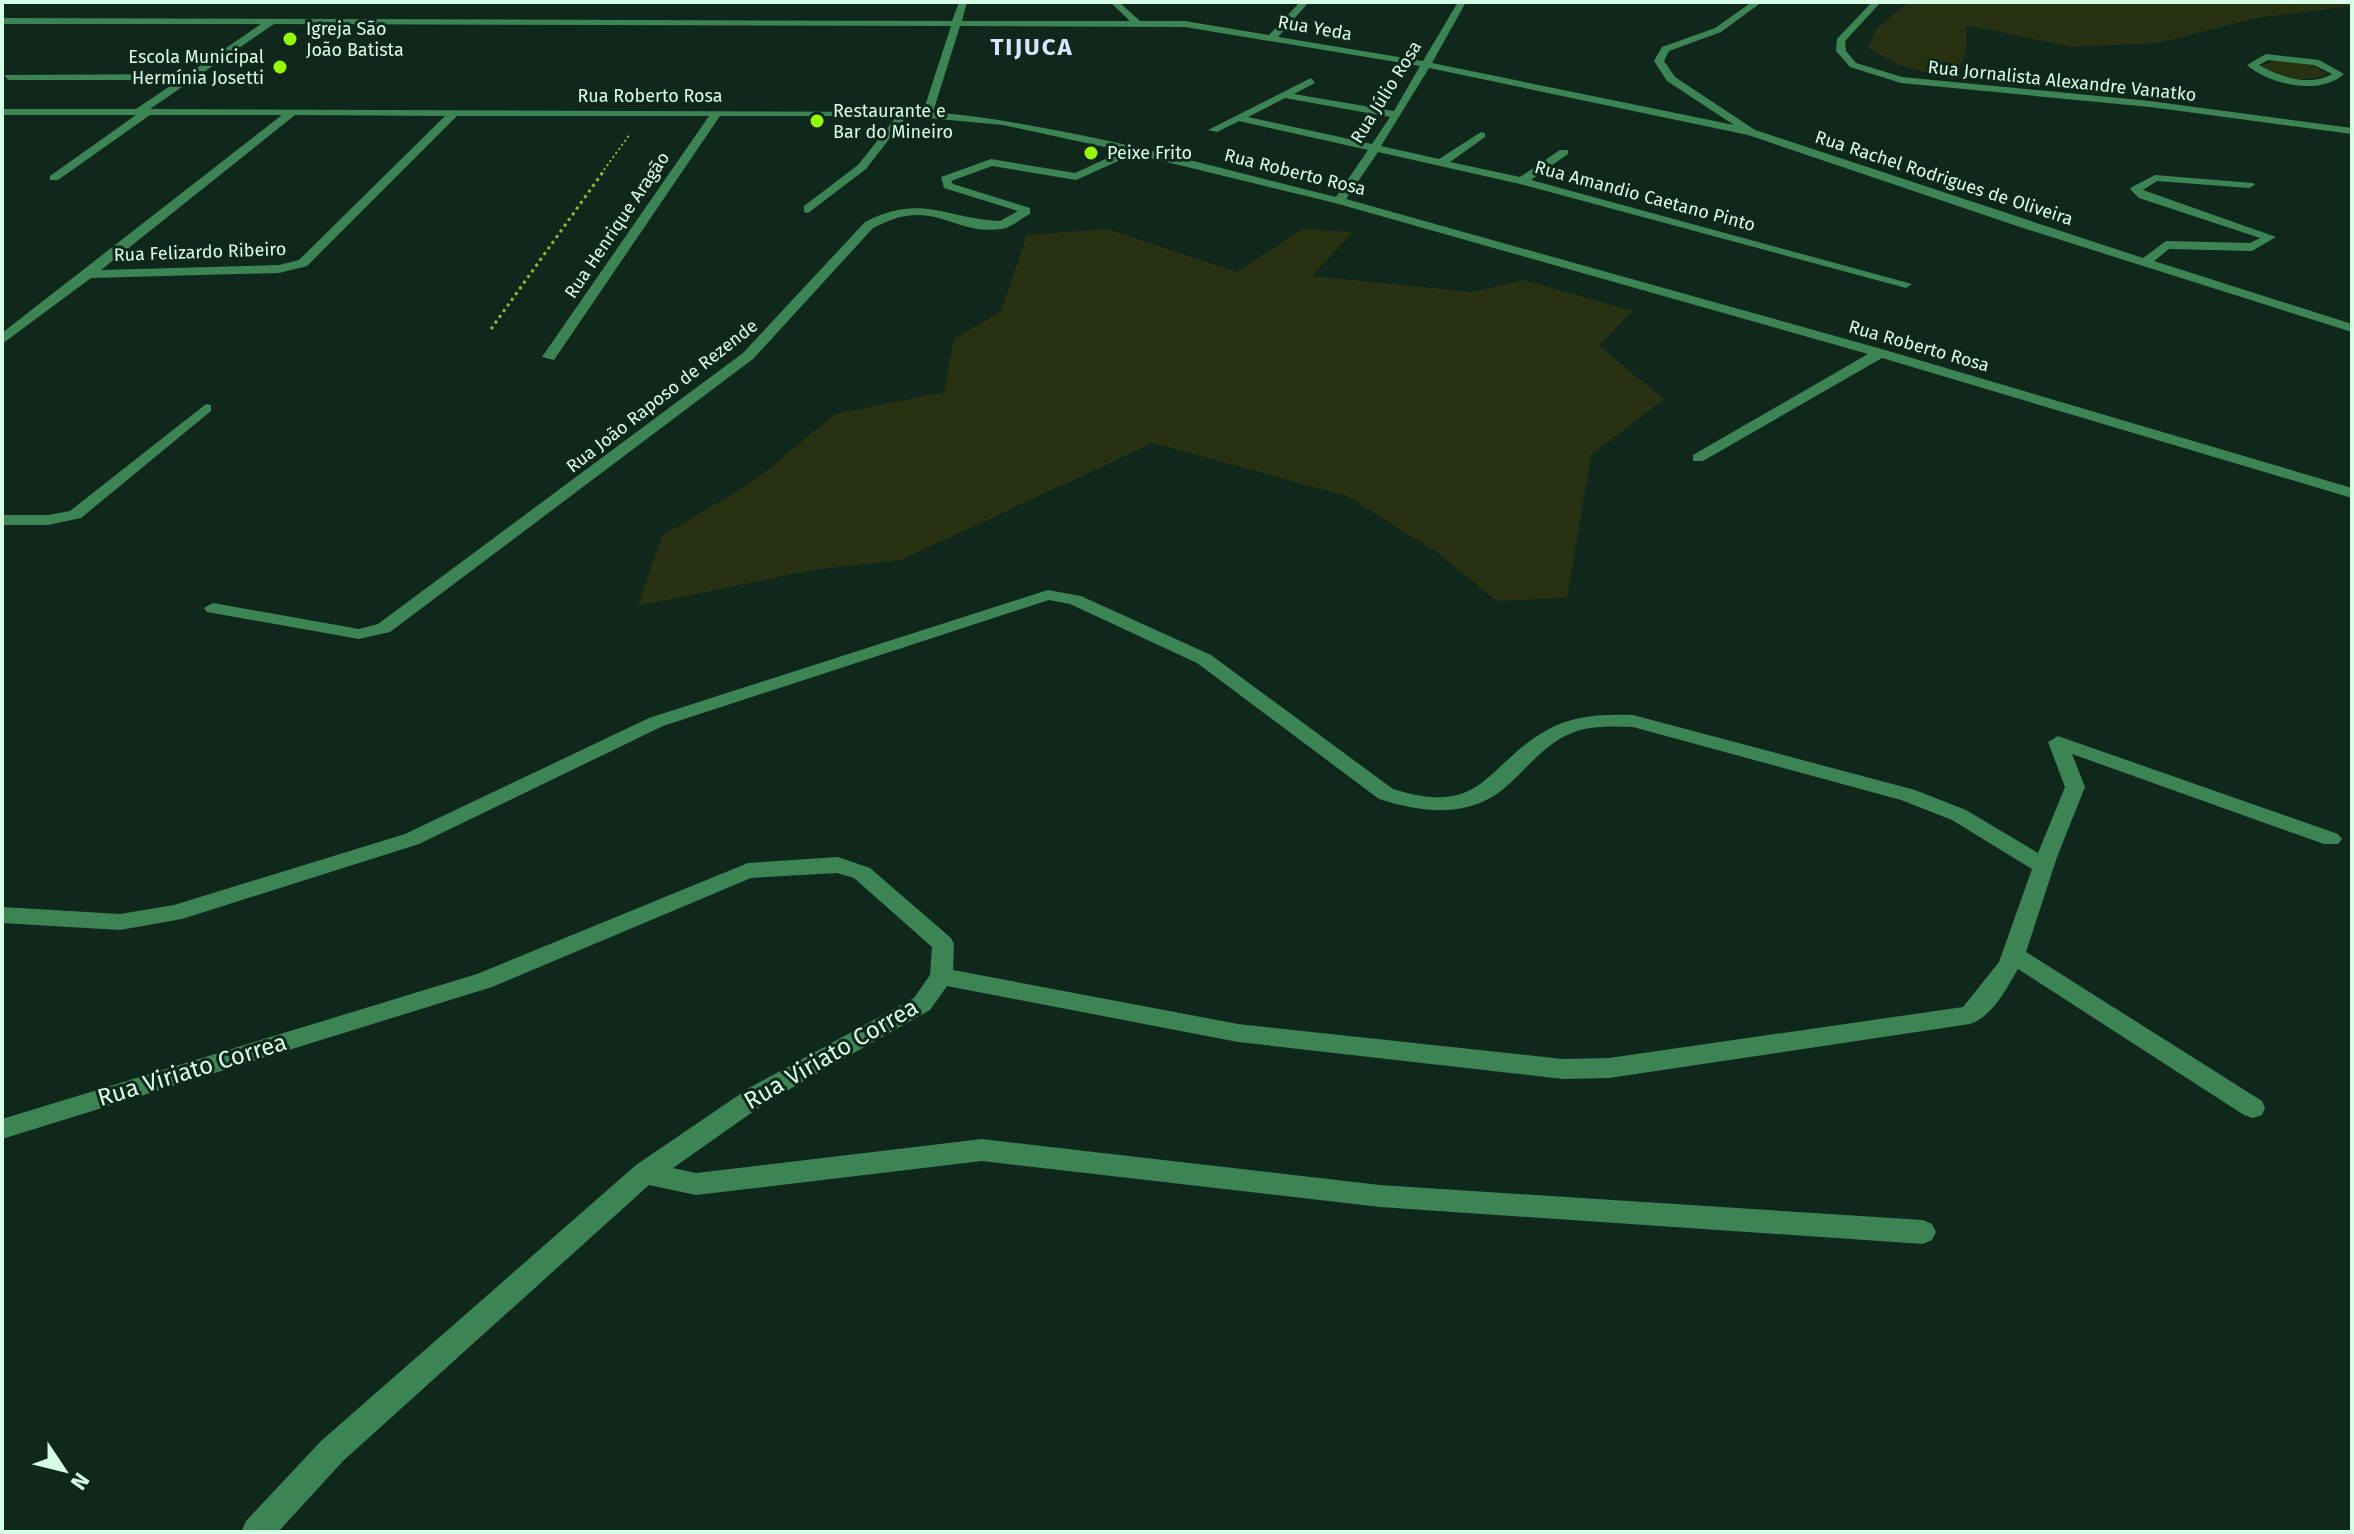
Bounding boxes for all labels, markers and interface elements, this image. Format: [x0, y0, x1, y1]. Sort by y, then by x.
street label: Rua Yeda [1276, 11, 1354, 45]
place label: Igreja São João Batista [306, 18, 404, 61]
marker: Igreja São João Batista [281, 30, 299, 48]
district label: TIJUCA [990, 33, 1074, 61]
street label: Rua Júlio Rosa [1346, 37, 1426, 147]
place label: Escola Municipal Hermínia Josetti [128, 46, 264, 89]
street label: Rua Jornalista Alexandre Vanatko [1927, 56, 2197, 106]
marker: Escola Municipal Hermínia Josetti [271, 58, 289, 76]
street label: Rua Roberto Rosa [577, 85, 723, 107]
place label: Restaurante e Bar do Mineiro [833, 100, 953, 143]
marker: Restaurante e Bar do Mineiro [808, 112, 826, 130]
street label: Rua Rachel Rodrigues de Oliveira [1812, 126, 2076, 230]
place label: Peixe Frito [1107, 142, 1192, 164]
marker: Peixe Frito [1082, 144, 1100, 162]
street label: Rua Roberto Rosa [1222, 144, 1368, 200]
street label: Rua Henrique Aragão [560, 148, 674, 302]
street label: Rua Amandio Caetano Pinto [1532, 156, 1758, 236]
street label: Rua Felizardo Ribeiro [113, 238, 287, 266]
street label: Rua João Raposo de Rezende [562, 315, 762, 477]
street label: Rua Roberto Rosa [1846, 315, 1992, 377]
street label: Rua Viriato Correa [739, 993, 923, 1115]
street label: Rua Viriato Correa [94, 1028, 290, 1112]
north arrow [24, 1430, 104, 1510]
text: N [65, 1467, 95, 1495]

